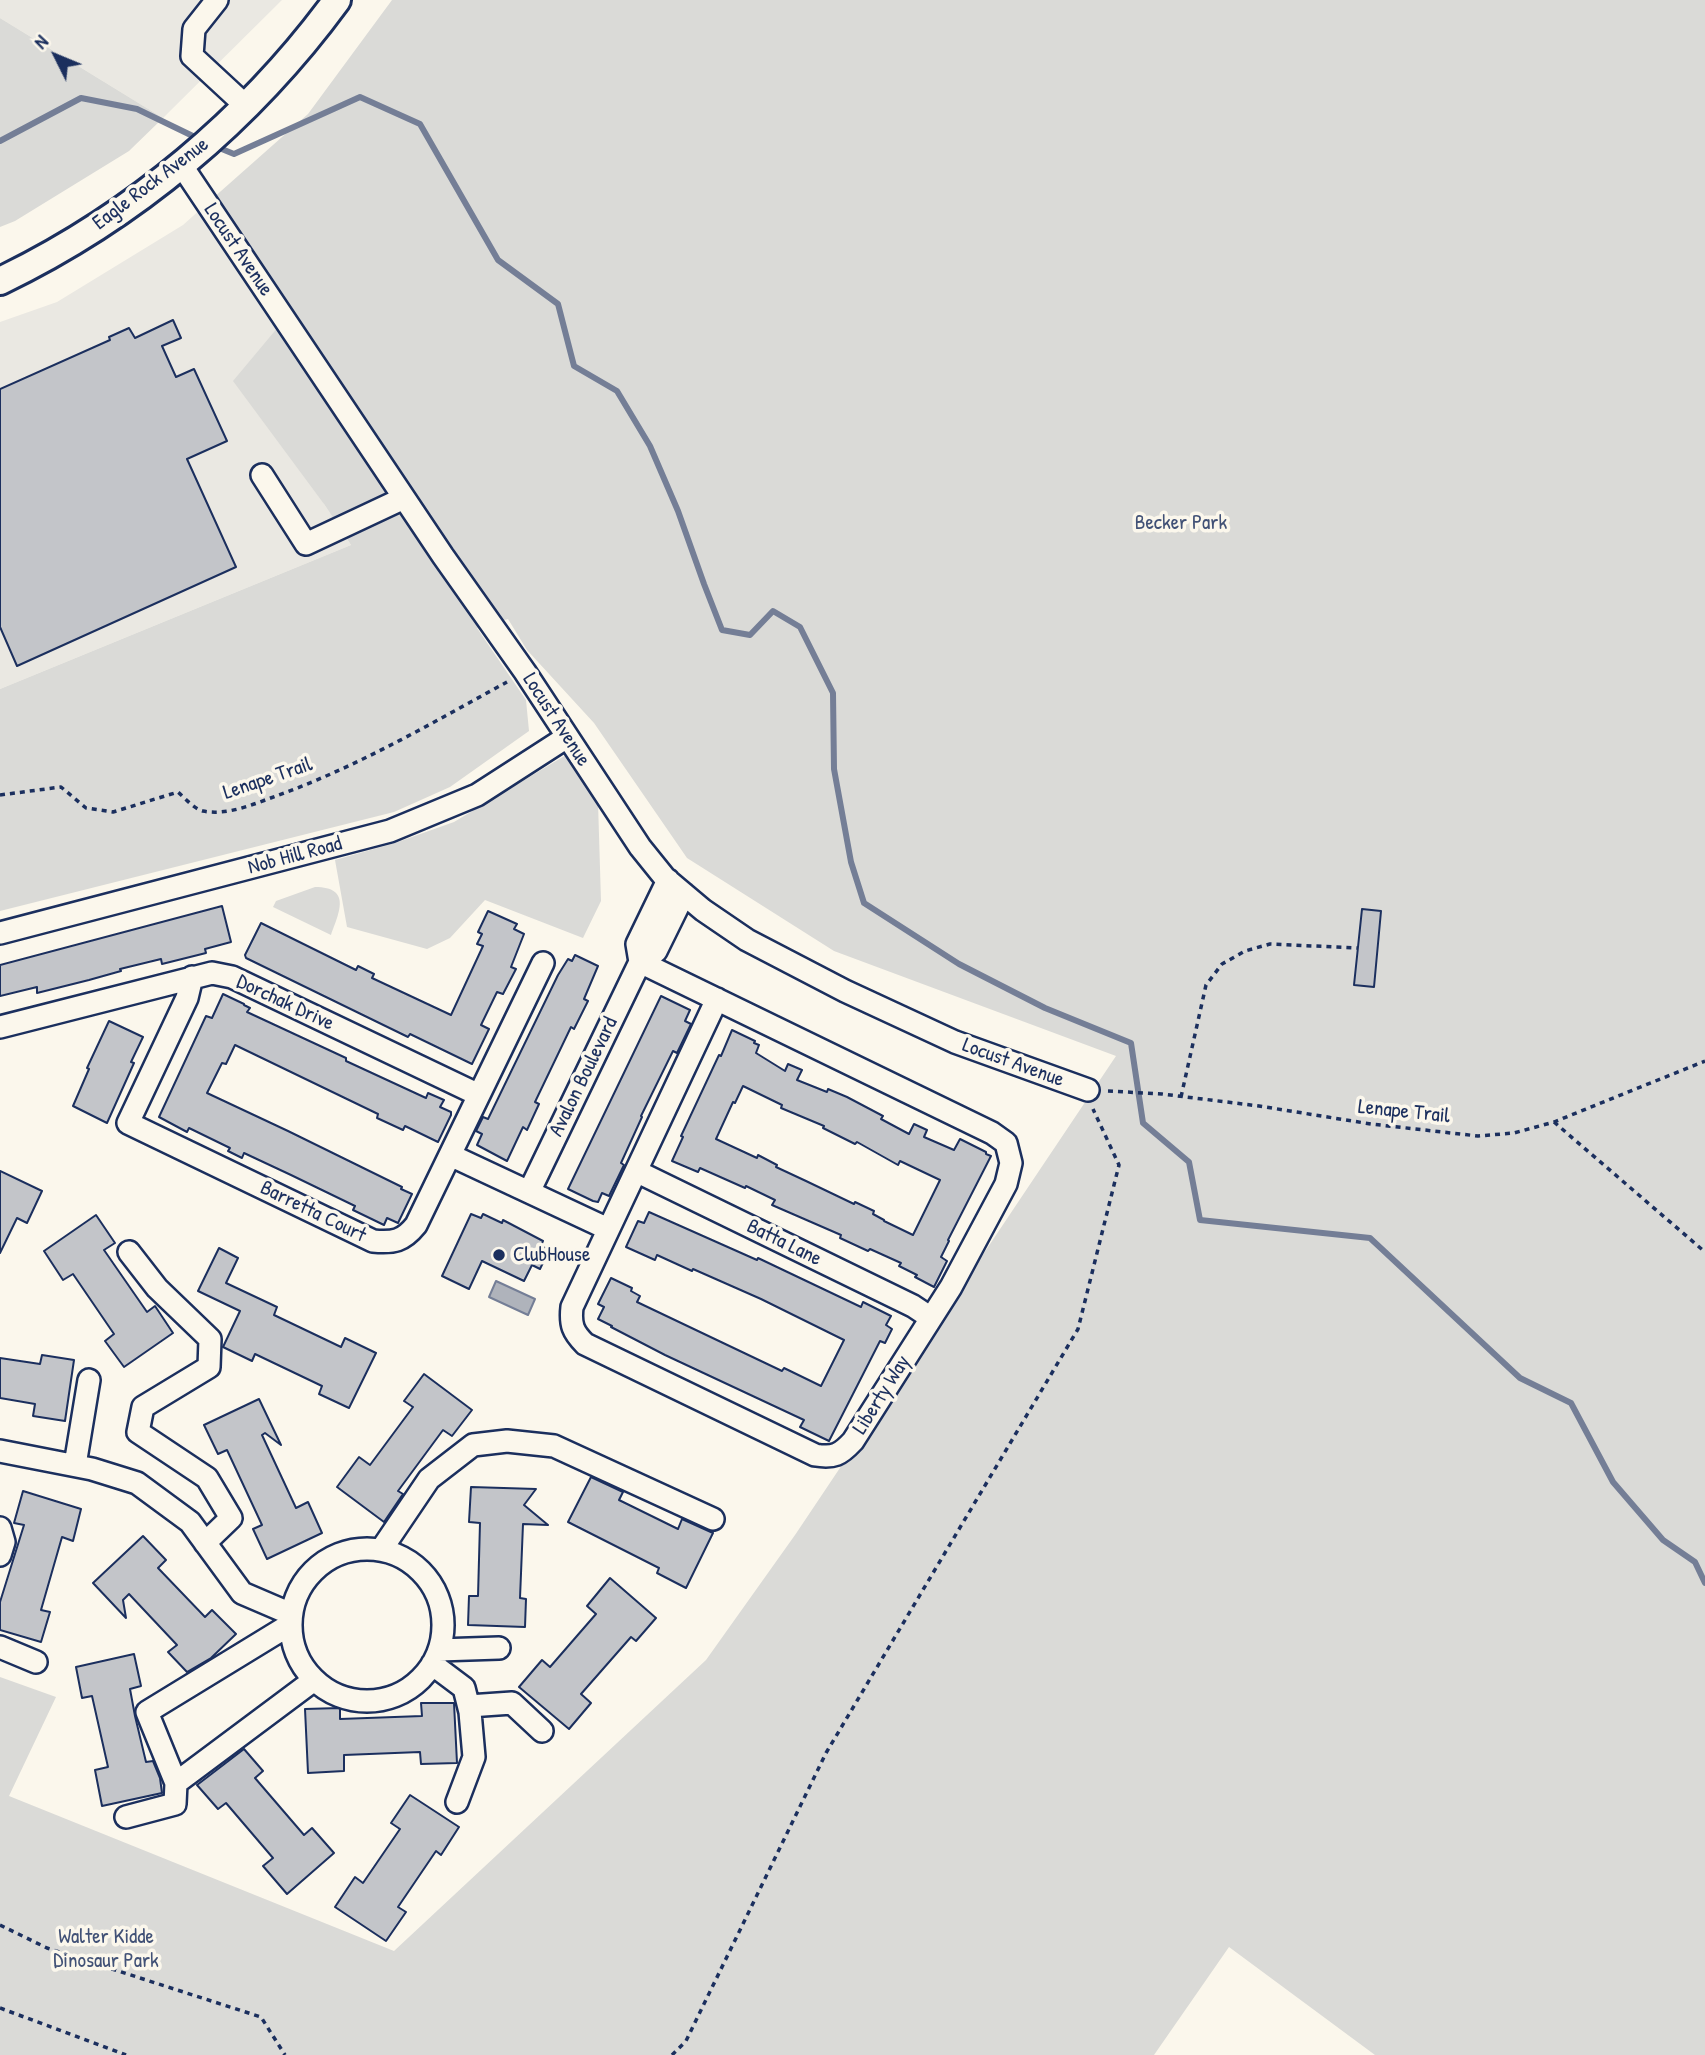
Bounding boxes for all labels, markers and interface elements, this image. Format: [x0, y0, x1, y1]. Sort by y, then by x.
north arrow [21, 21, 91, 91]
text: N [28, 29, 54, 54]
street label: Eagle Rock Avenue [88, 132, 214, 236]
street label: Locust Avenue [198, 199, 278, 301]
park label: Becker Park [1135, 510, 1227, 536]
street label: Locust Avenue [517, 669, 595, 771]
street label: Lenape Trail [220, 752, 316, 806]
street label: Nob Hill Road [245, 831, 345, 881]
street label: Dorchak Drive [232, 969, 338, 1037]
street label: Avalon Boulevard [544, 1013, 624, 1141]
street label: Locust Avenue [959, 1033, 1067, 1093]
street label: Lenape Trail [1357, 1095, 1451, 1129]
street label: Barretta Court [256, 1176, 370, 1248]
street label: Batta Lane [742, 1214, 826, 1272]
place label: ClubHouse [513, 1242, 590, 1268]
marker: ClubHouse [491, 1247, 507, 1263]
street label: Liberty Way [848, 1351, 916, 1439]
park label: Walter Kidde Dinosaur Park [53, 1924, 159, 1974]

